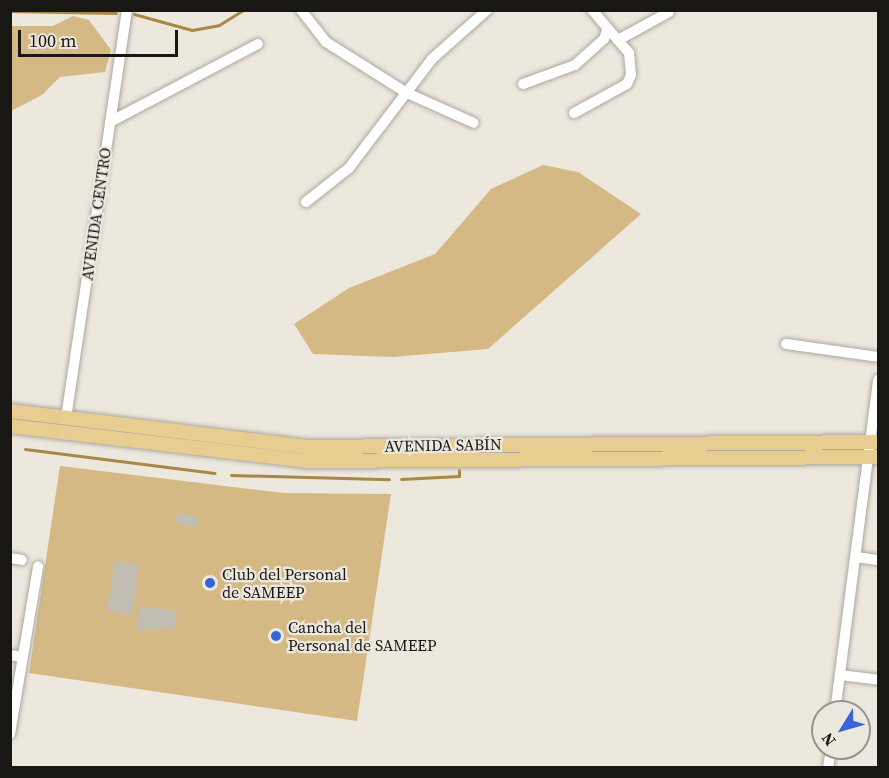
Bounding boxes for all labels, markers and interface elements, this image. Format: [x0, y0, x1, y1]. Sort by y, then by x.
scale bar [21, 18, 182, 56]
text: 100 m [29, 28, 76, 53]
street label: AVENIDA CENTRO [77, 146, 115, 282]
street label: AVENIDA SABÍN [384, 434, 502, 456]
place label: Club del Personal de SAMEEP [222, 564, 347, 602]
marker: Club del Personal de SAMEEP [203, 576, 217, 590]
place label: Cancha del Personal de SAMEEP [288, 617, 436, 655]
marker: Cancha del Personal de SAMEEP [269, 629, 283, 643]
north arrow [811, 700, 871, 760]
text: N [816, 728, 841, 751]

